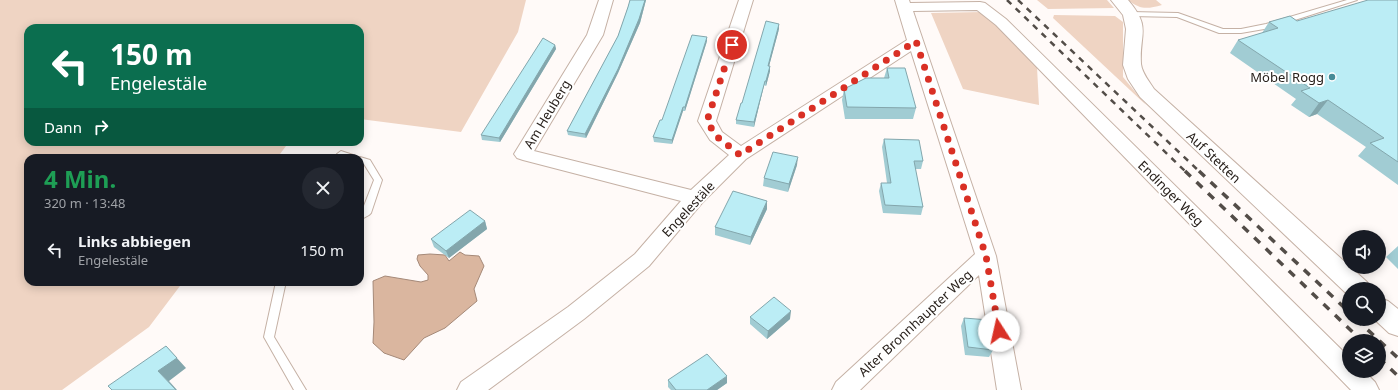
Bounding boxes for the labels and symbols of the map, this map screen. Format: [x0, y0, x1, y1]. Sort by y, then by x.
pin [715, 28, 749, 62]
place label: Möbel Rogg [1250, 68, 1324, 86]
marker: Möbel Rogg [1327, 72, 1337, 82]
street label: Am Heuberg [519, 76, 575, 152]
street label: Auf Stetten [1183, 127, 1245, 187]
street label: Endinger Weg [1134, 156, 1208, 230]
street label: Engelestäle [657, 177, 719, 241]
street label: Alter Bronnhaupter Weg [854, 266, 976, 380]
position arrow [978, 310, 1020, 352]

